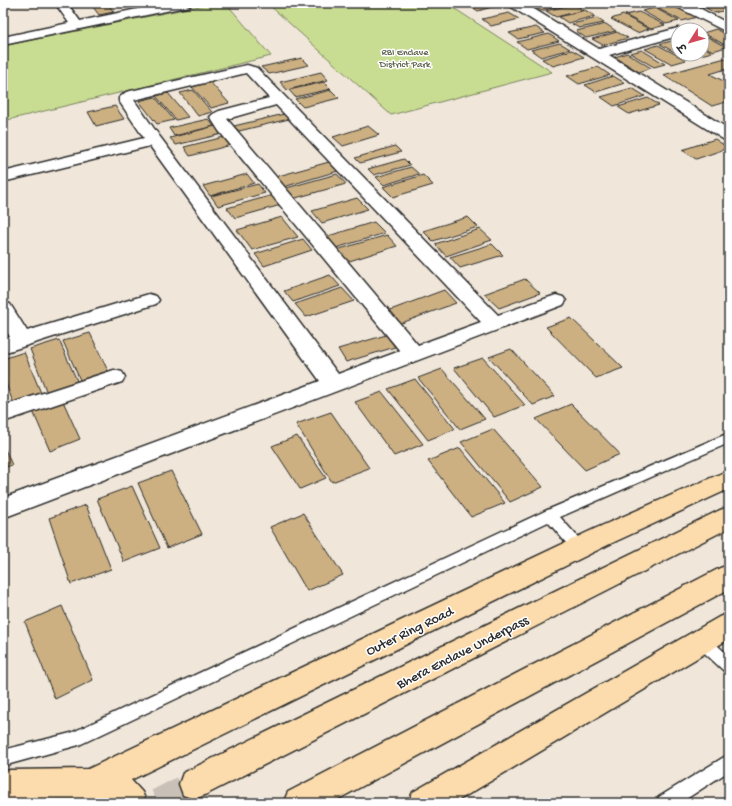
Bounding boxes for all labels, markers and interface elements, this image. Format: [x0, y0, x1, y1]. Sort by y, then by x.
north arrow [670, 22, 710, 62]
text: उ [675, 39, 691, 55]
park label: RBI Enclave District Park [378, 47, 432, 71]
street label: Outer Ring Road [364, 603, 458, 661]
street label: Bhera Enclave Underpass [393, 612, 533, 694]

